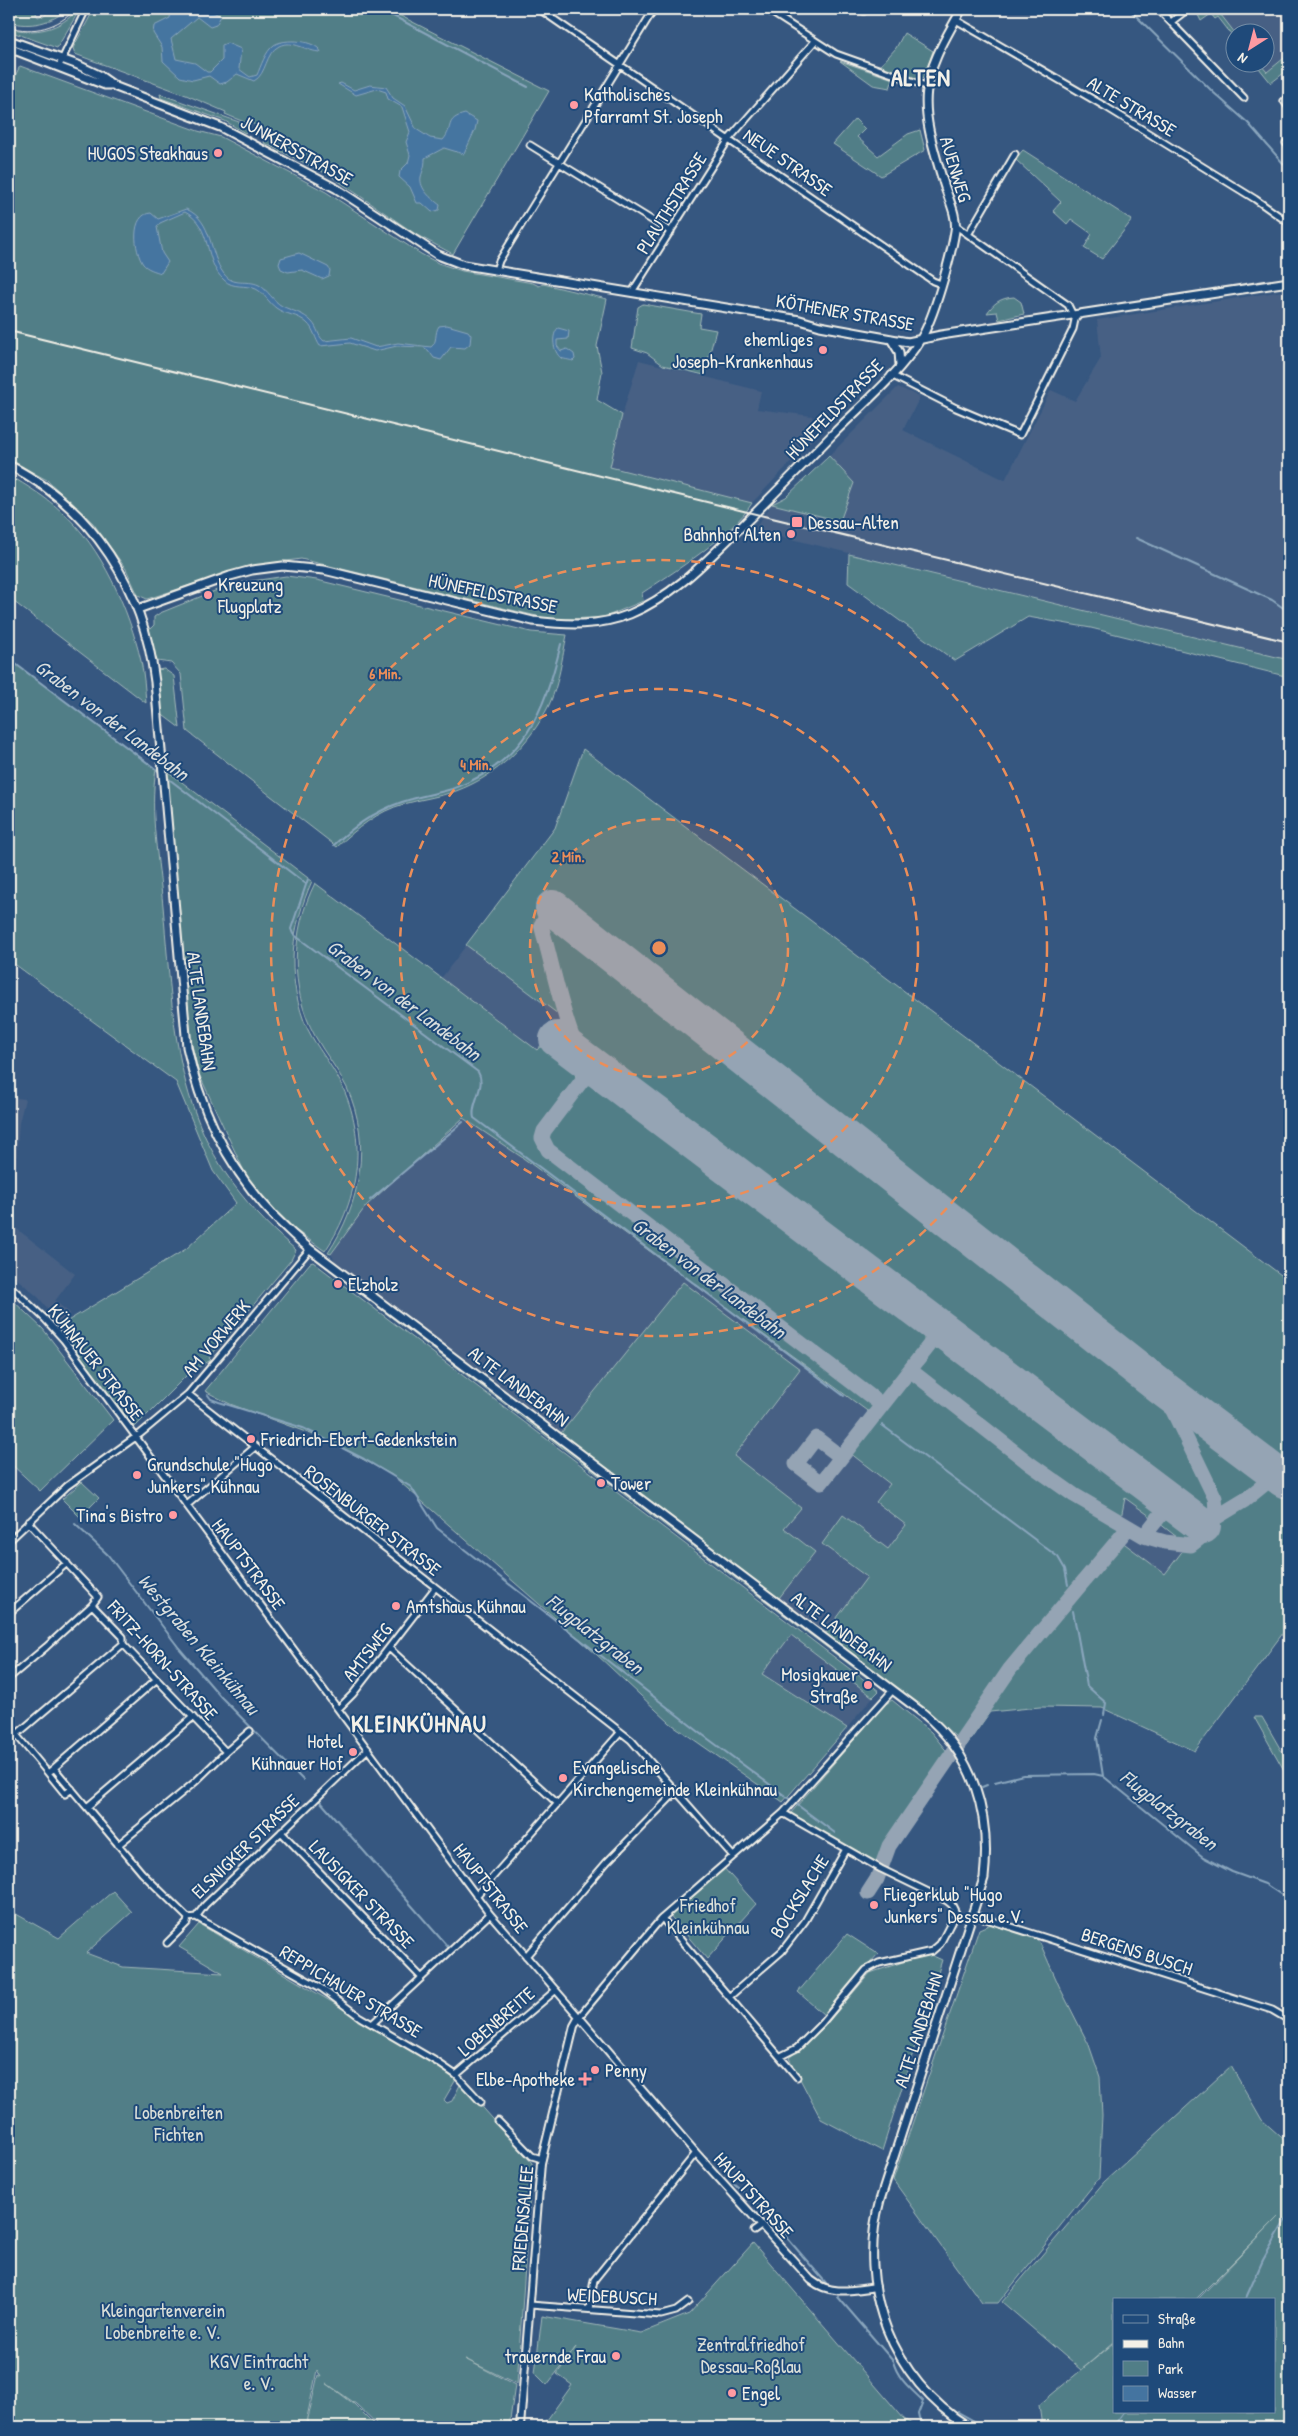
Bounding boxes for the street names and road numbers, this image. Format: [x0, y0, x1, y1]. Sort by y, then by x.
street label: ALTE STRASSE [1083, 69, 1182, 143]
street label: JUNKERSSTRASSE [236, 108, 358, 192]
street label: NEUE STRASSE [738, 122, 838, 203]
street label: AUENWEG [934, 133, 978, 205]
street label: PLAUTHSTRASSE [629, 147, 713, 259]
street label: KÖTHENER STRASSE [774, 287, 917, 337]
street label: HÜNEFELDSTRASSE [779, 352, 889, 465]
street label: HÜNEFELDSTRASSE [426, 567, 560, 619]
street label: ALTE LANDEBAHN [181, 950, 223, 1072]
street label: AM VORWERK [176, 1294, 256, 1382]
street label: KÜHNAUER STRASSE [42, 1298, 150, 1426]
street label: ALTE LANDEBAHN [463, 1340, 575, 1432]
street label: ROSENBURGER STRASSE [299, 1458, 447, 1582]
street label: HAUPTSTRASSE [206, 1513, 292, 1615]
street label: ALTE LANDEBAHN [786, 1585, 898, 1677]
street label: FRITZ-HORN-STRASSE [101, 1593, 224, 1726]
street label: AMTSWEG [336, 1617, 398, 1687]
street label: ELSNIGKER STRASSE [185, 1787, 305, 1904]
street label: LAUSIGKER STRASSE [303, 1834, 421, 1954]
street label: HAUPTSTRASSE [448, 1837, 535, 1939]
street label: BOCKSLACHE [763, 1849, 835, 1942]
street label: BERGENS BUSCH [1078, 1921, 1196, 1981]
street label: REPPICHAUER STRASSE [275, 1938, 427, 2044]
street label: ALTE LANDEBAHN [887, 1969, 949, 2091]
street label: LOBENBREITE [452, 1980, 541, 2062]
street label: HAUPTSTRASSE [708, 2146, 800, 2244]
street label: FRIEDENSALLEE [504, 2164, 540, 2272]
street label: WEIDEBUSCH [566, 2281, 658, 2311]

